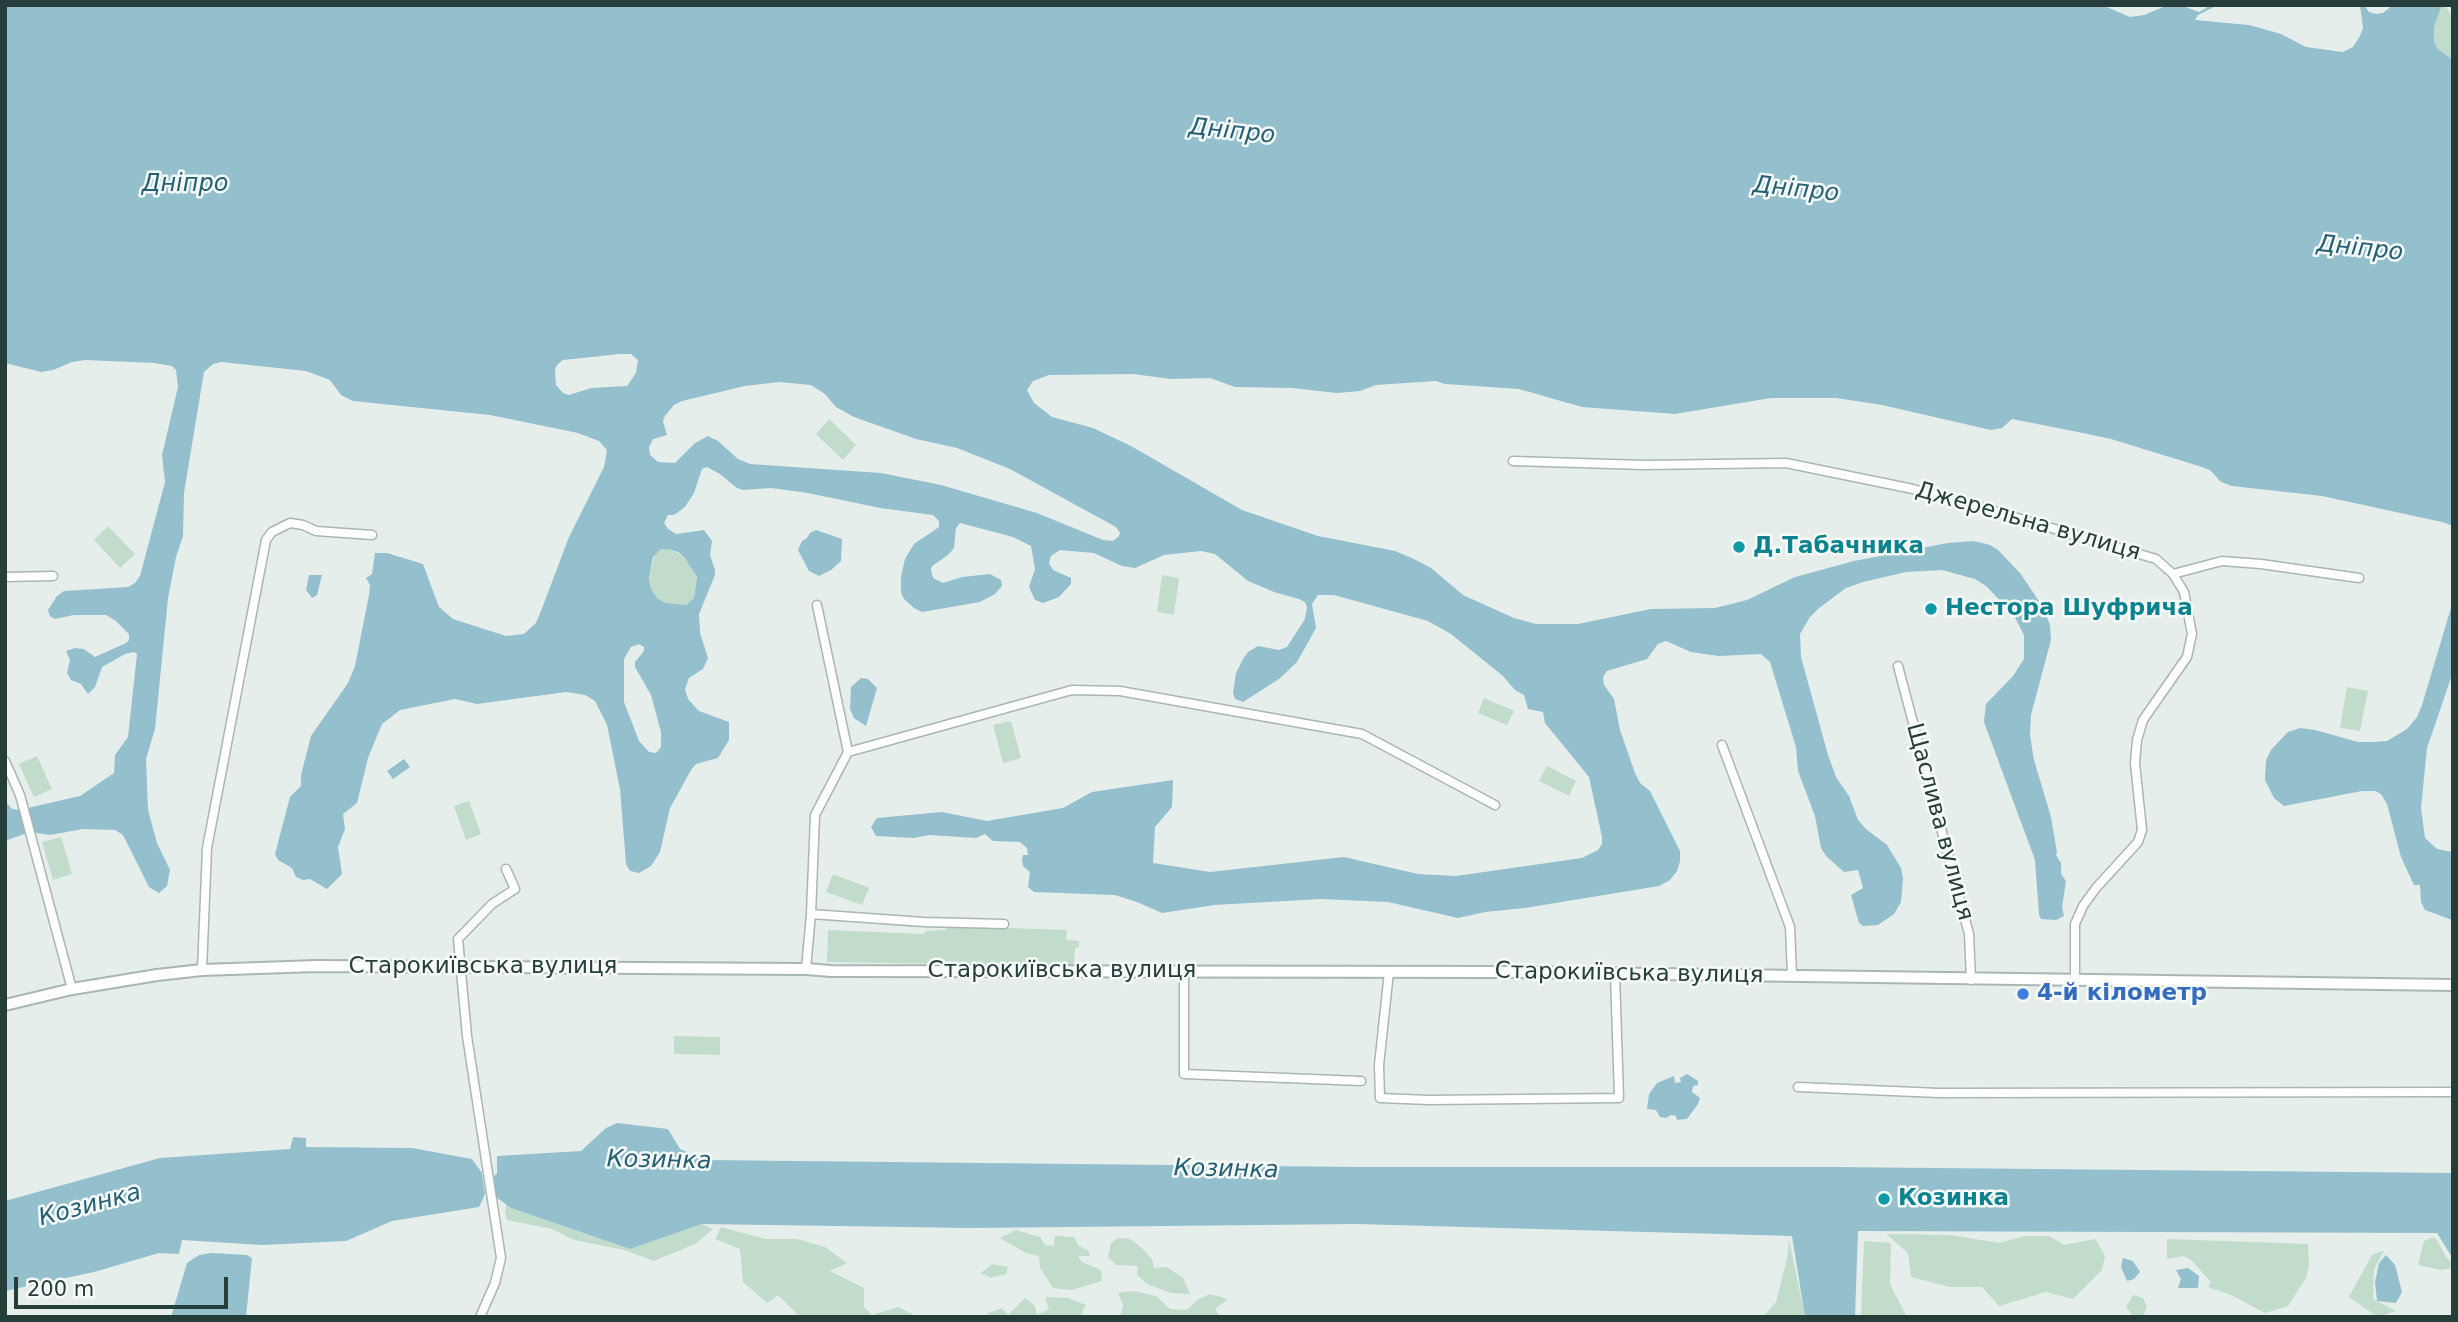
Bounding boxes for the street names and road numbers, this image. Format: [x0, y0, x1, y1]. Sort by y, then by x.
street label: Джерельна вулиця [1912, 477, 2144, 567]
street label: Щаслива вулиця [1899, 720, 1979, 924]
street label: Старокиївська вулиця [349, 953, 617, 981]
street label: Старокиївська вулиця [928, 957, 1196, 985]
street label: Старокиївська вулиця [1494, 958, 1764, 990]

